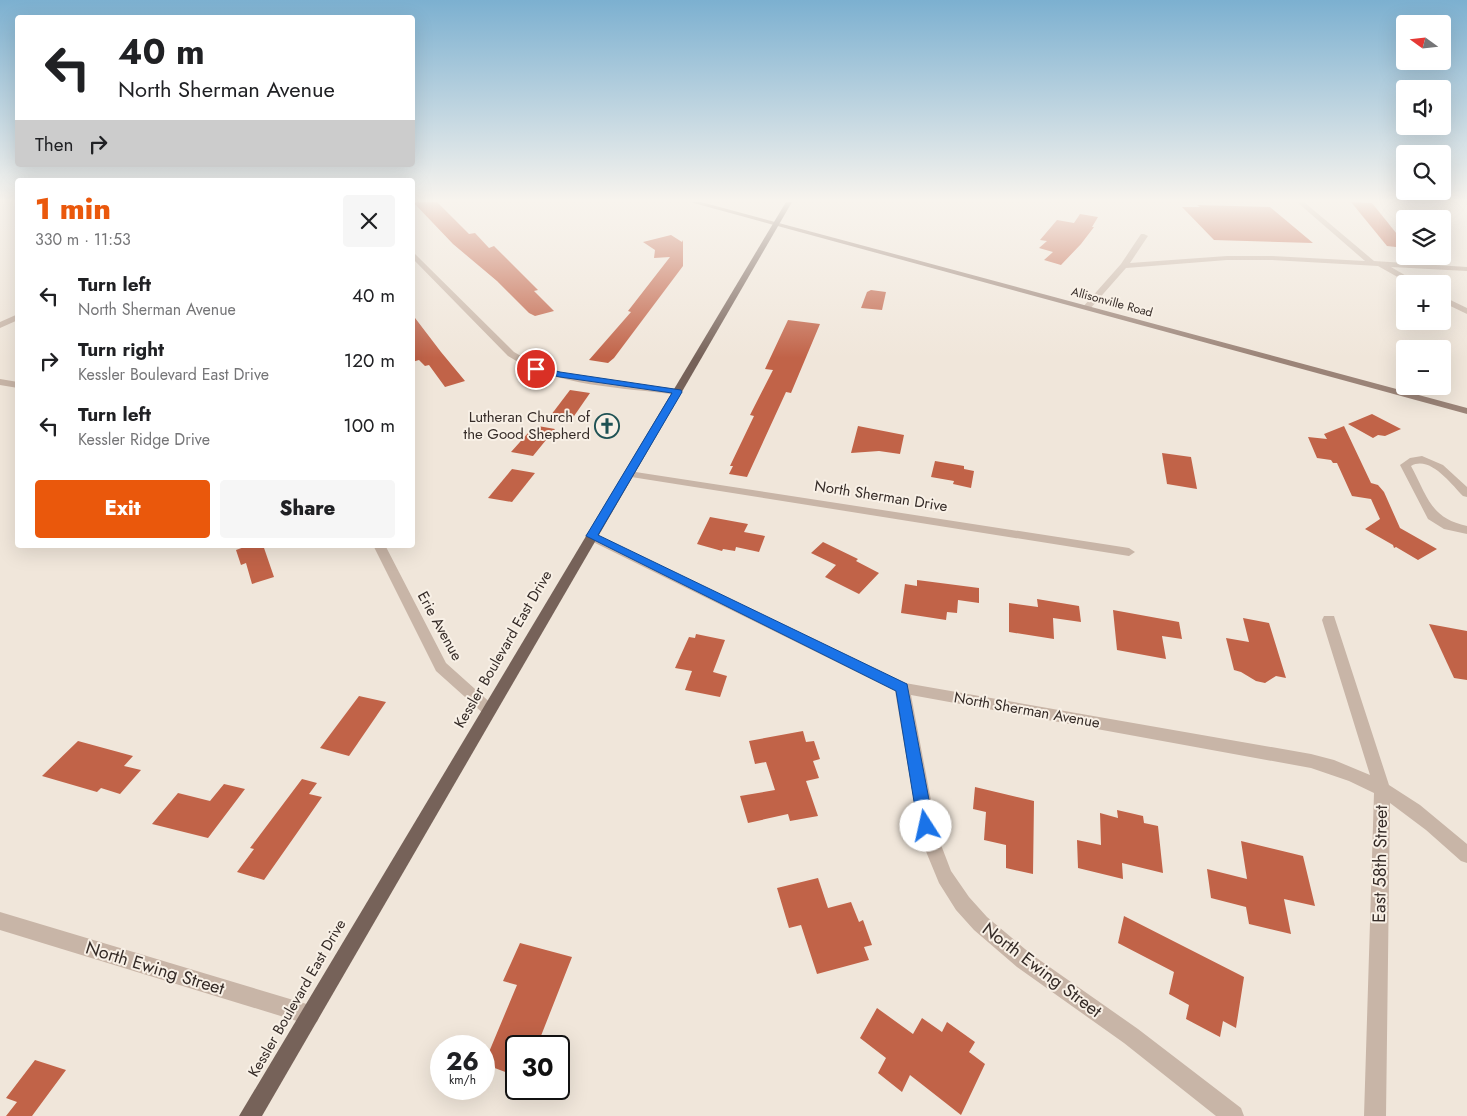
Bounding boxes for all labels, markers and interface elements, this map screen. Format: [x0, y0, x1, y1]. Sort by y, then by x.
north arrow [1396, 15, 1451, 70]
map controls [1396, 15, 1451, 395]
text: 40 m [118, 27, 205, 77]
icon: left [35, 35, 100, 100]
text: North Sherman Avenue [118, 73, 335, 105]
button: sound [1396, 80, 1451, 135]
icon: right [84, 130, 112, 158]
text: Then [35, 131, 74, 158]
button: search [1396, 145, 1451, 200]
text: 1 min [35, 187, 111, 230]
button: close [343, 195, 395, 247]
button: layers [1396, 210, 1451, 265]
text: 330 m · 11:53 [35, 228, 131, 251]
text: Turn left [78, 271, 151, 298]
button: + [1396, 275, 1451, 330]
icon: left [35, 282, 63, 310]
text: 40 m [352, 282, 395, 309]
street label: Allisonville Road [1069, 282, 1155, 322]
text: North Sherman Avenue [78, 298, 236, 321]
text: Turn right [78, 336, 164, 363]
button: − [1396, 340, 1451, 395]
icon: right [35, 347, 63, 375]
text: 120 m [344, 347, 395, 374]
pin [515, 348, 557, 390]
icon: arrive [522, 355, 550, 383]
text: Kessler Boulevard East Drive [78, 363, 269, 386]
text: Turn left [78, 401, 151, 428]
place label: Lutheran Church of the Good Shepherd [464, 406, 591, 445]
icon: left [35, 412, 63, 440]
text: 100 m [343, 412, 395, 439]
church icon: Lutheran Church of the Good Shepherd [594, 413, 620, 439]
text: Kessler Ridge Drive [78, 428, 210, 451]
street label: North Sherman Drive [813, 475, 949, 517]
button: Exit [35, 480, 210, 538]
button: Share [220, 480, 395, 538]
street label: Kessler Boulevard East Drive [449, 566, 557, 732]
street label: Erie Avenue [412, 587, 468, 665]
street label: North Sherman Avenue [952, 686, 1102, 734]
position arrow [899, 799, 951, 851]
street label: East 58th Street [1366, 804, 1394, 923]
street label: Kessler Boulevard East Drive [243, 915, 351, 1081]
street label: North Ewing Street [977, 916, 1108, 1024]
street label: North Ewing Street [82, 935, 228, 1002]
speed limit sign: 30 [505, 1035, 570, 1100]
text: 26 [446, 1043, 479, 1079]
text: km/h [449, 1071, 476, 1089]

